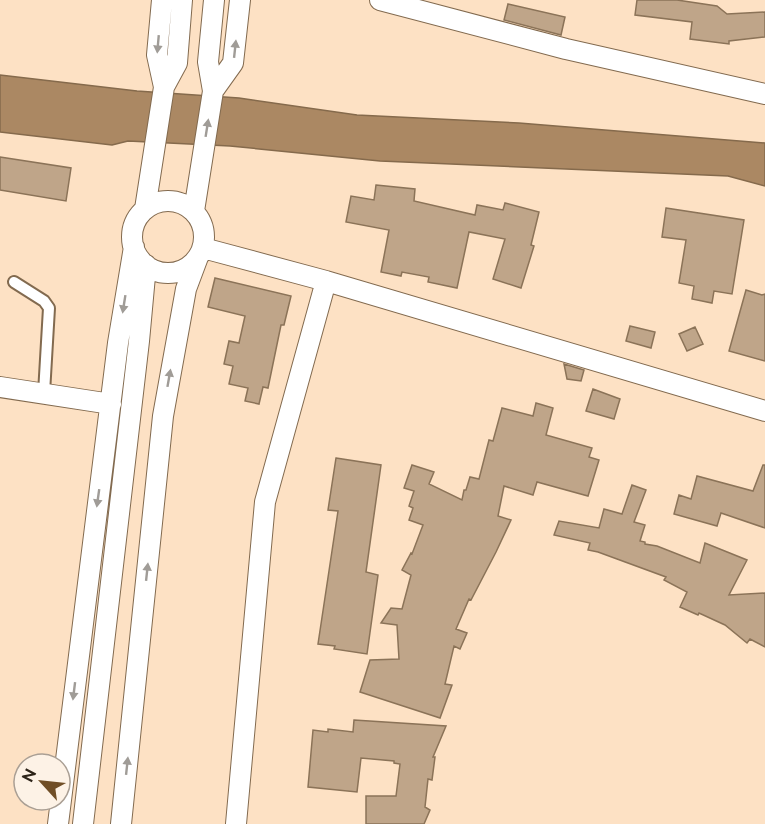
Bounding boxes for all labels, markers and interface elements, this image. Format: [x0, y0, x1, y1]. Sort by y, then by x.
one-way arrow [153, 34, 163, 53]
one-way arrow [230, 39, 240, 58]
one-way arrow [203, 119, 212, 138]
one-way arrow [120, 295, 129, 314]
one-way arrow [165, 369, 174, 388]
one-way arrow [93, 488, 103, 507]
one-way arrow [142, 562, 151, 581]
one-way arrow [70, 682, 79, 701]
north arrow [12, 752, 72, 812]
one-way arrow [122, 756, 131, 775]
text: N [18, 766, 40, 785]

